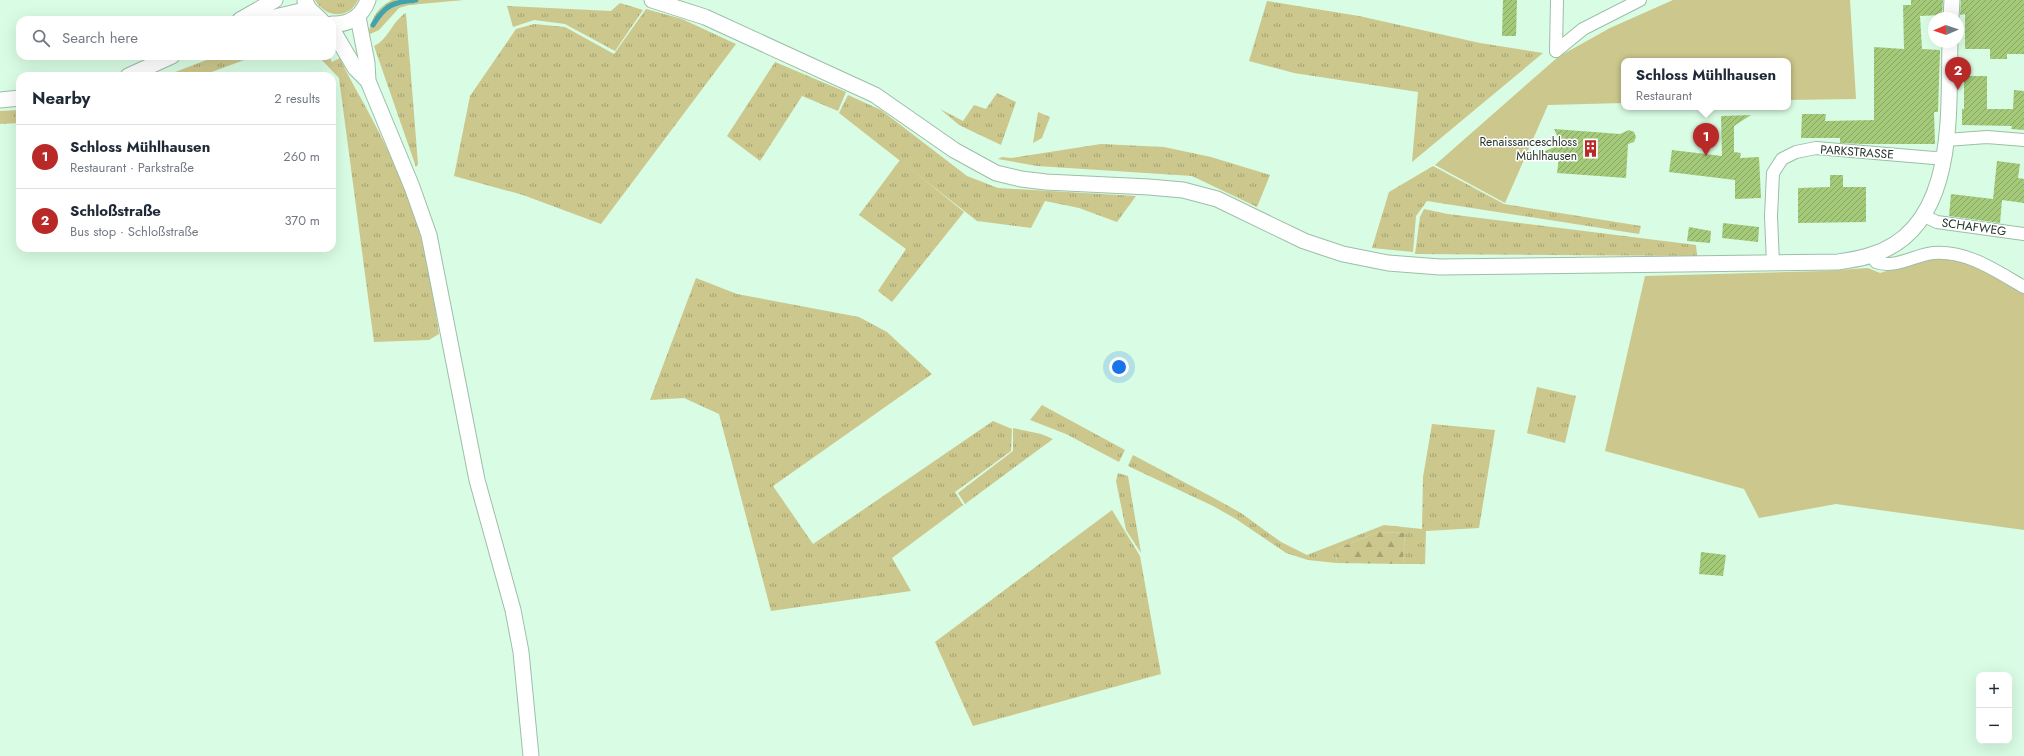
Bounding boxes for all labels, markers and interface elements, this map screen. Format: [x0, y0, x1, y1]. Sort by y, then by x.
north arrow [1928, 12, 1964, 48]
search box [16, 16, 336, 60]
icon: search [30, 27, 52, 49]
text: Search here [62, 27, 138, 49]
pin: 2 [1945, 57, 1971, 90]
popup [1621, 58, 1791, 110]
text: Schloss Mühlhausen [1636, 64, 1776, 86]
text: Nearby [32, 86, 90, 110]
text: Restaurant [1636, 86, 1692, 105]
text: 2 results [274, 89, 320, 108]
pin: 1 [1693, 123, 1719, 156]
place label: Renaissanceschloss Mühlhausen [1479, 133, 1577, 165]
text: Schloss Mühlhausen [70, 136, 210, 158]
building icon: Renaissanceschloss Mühlhausen [1580, 139, 1600, 159]
street label: PARKSTRASSE [1820, 140, 1894, 164]
text: 1 [42, 147, 48, 166]
text: 260 m [283, 147, 320, 166]
text: Restaurant · Parkstraße [70, 158, 194, 177]
text: Schloßstraße [70, 200, 161, 222]
text: 2 [41, 211, 49, 230]
text: 370 m [284, 211, 320, 230]
street label: SCHAFWEG [1941, 214, 2007, 240]
text: Bus stop · Schloßstraße [70, 222, 199, 241]
your location [1109, 357, 1129, 377]
map controls [1976, 672, 2012, 744]
button: + [1976, 672, 2012, 708]
button: − [1976, 708, 2012, 744]

